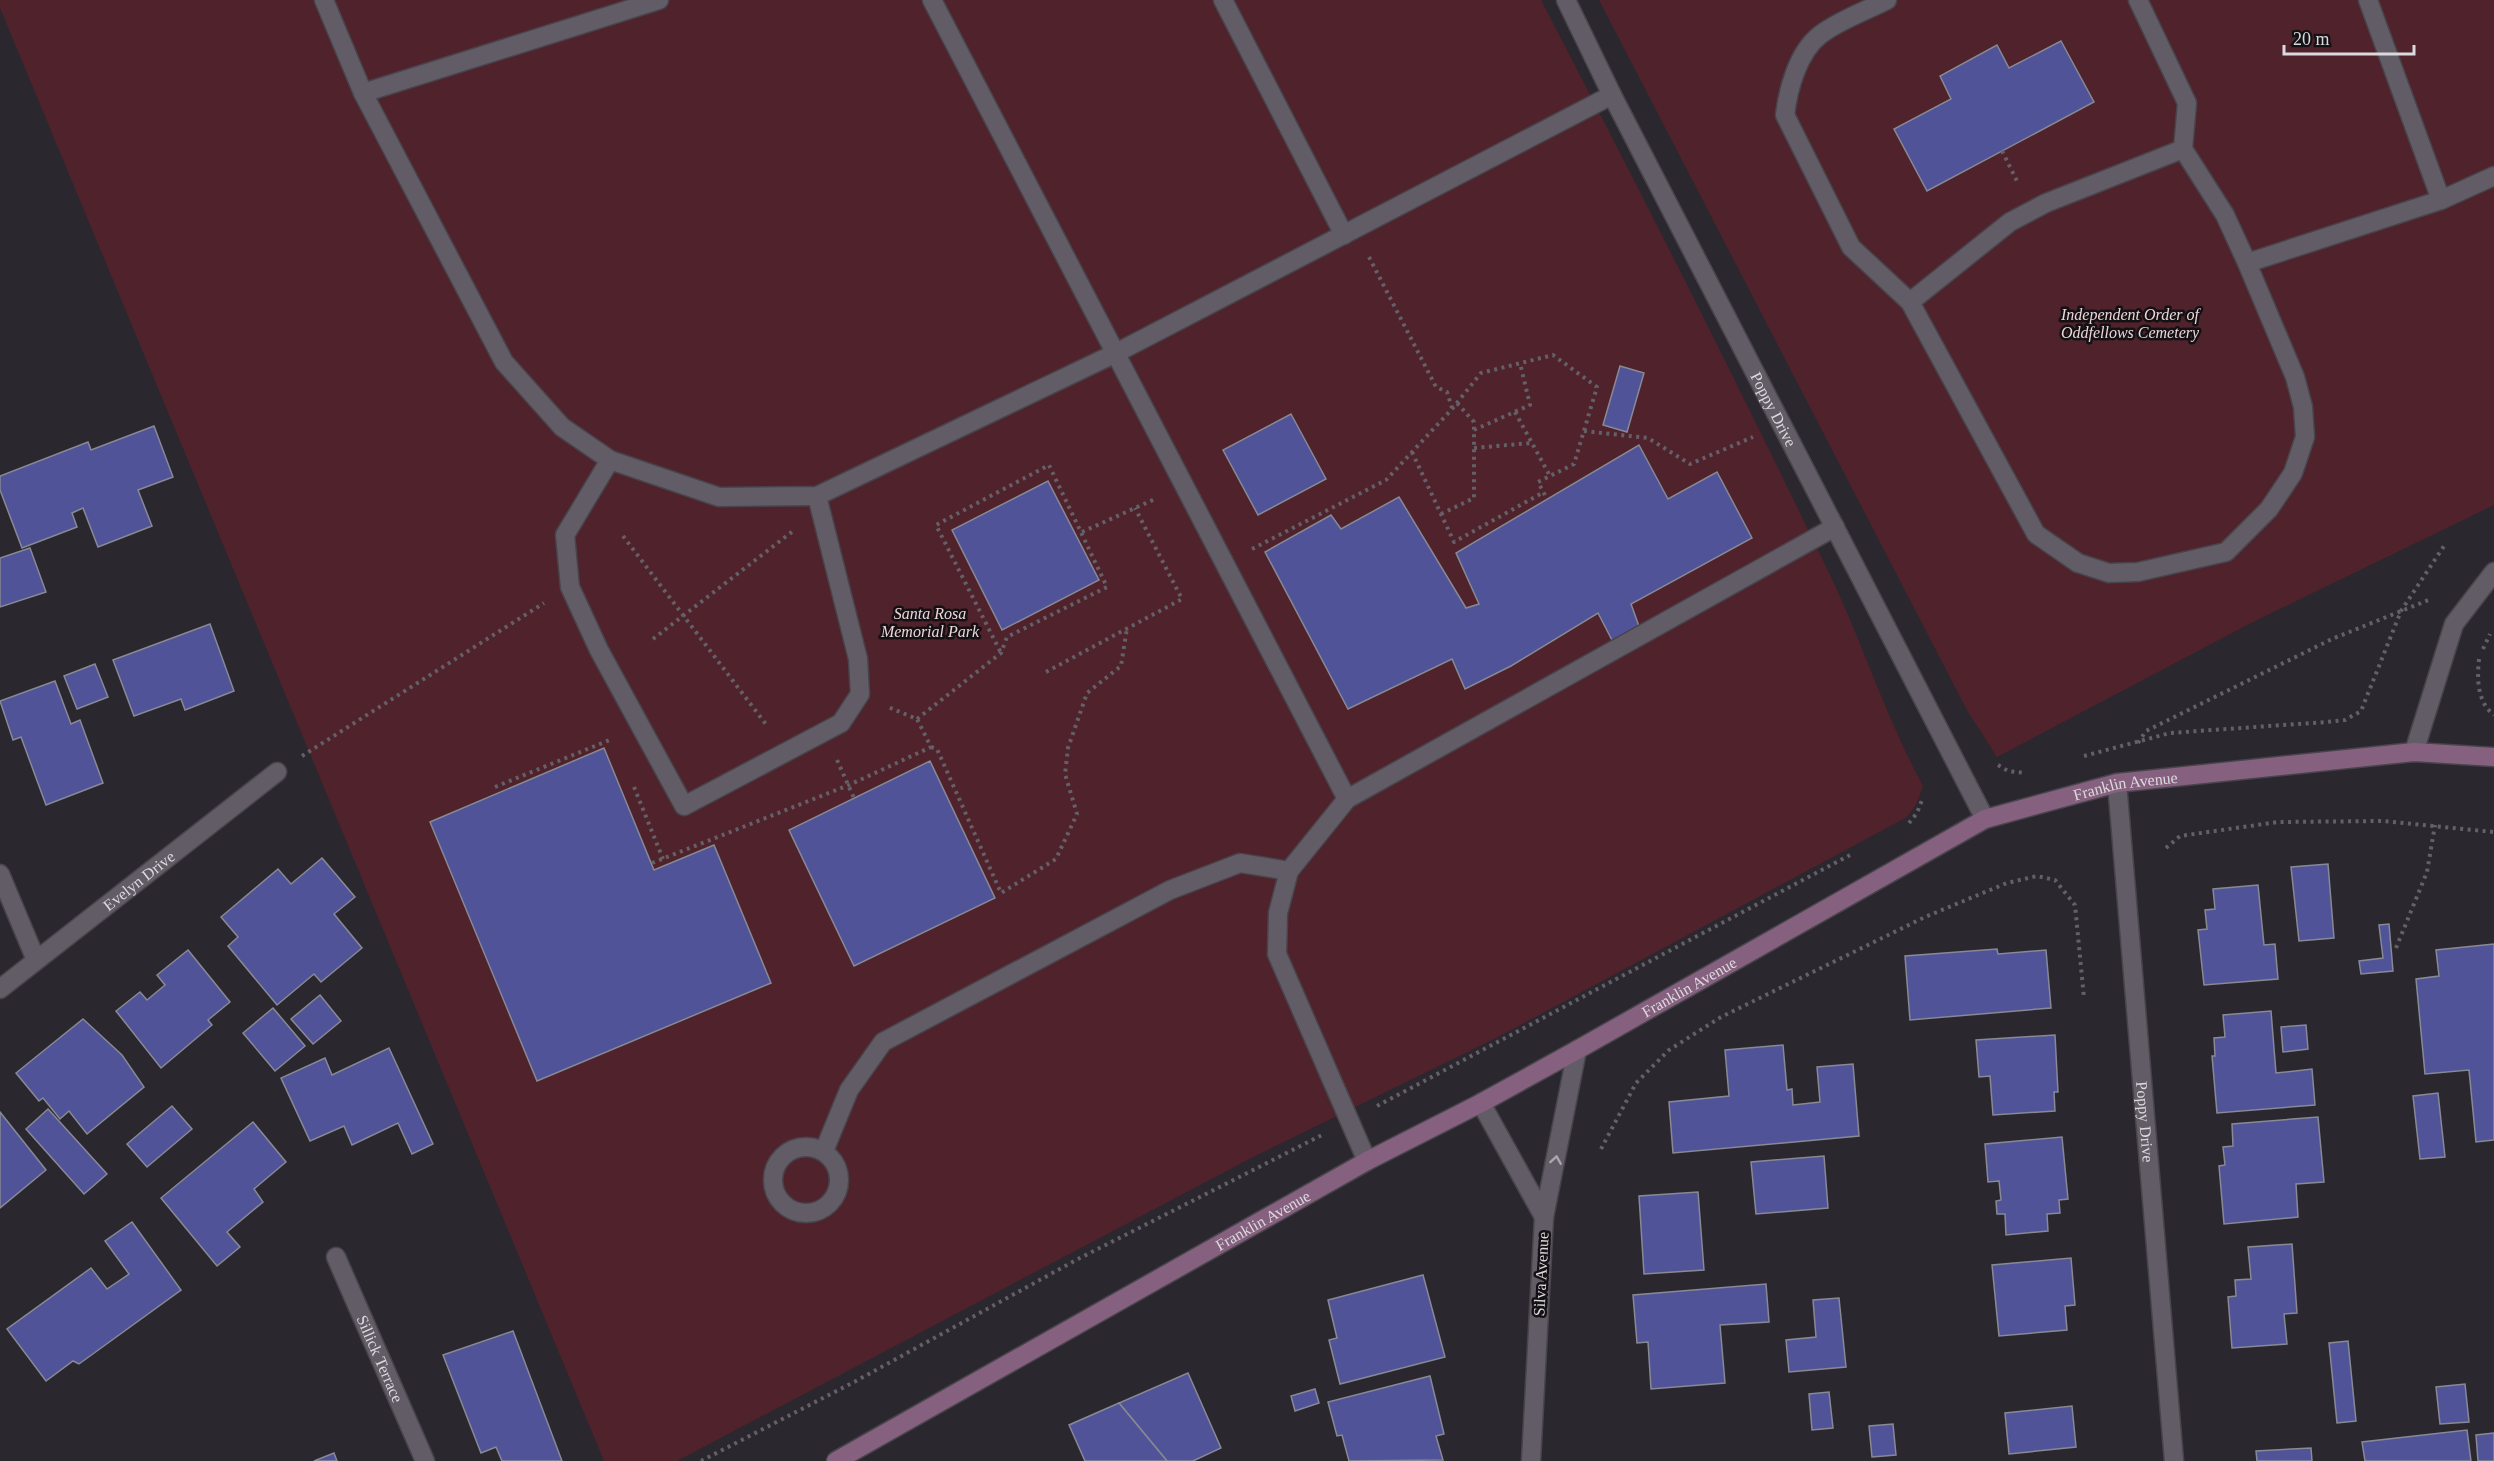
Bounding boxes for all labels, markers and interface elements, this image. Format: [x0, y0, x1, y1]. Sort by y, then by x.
scale bar [2284, 18, 2414, 56]
text: 20 m [2293, 29, 2330, 49]
park label: Independent Order of Oddfellows Cemetery [2060, 306, 2202, 342]
street label: Poppy Drive [1748, 369, 1800, 449]
park label: Santa Rosa Memorial Park [880, 605, 980, 640]
street label: Franklin Avenue [2071, 768, 2178, 803]
street label: Evelyn Drive [100, 847, 178, 914]
street label: Franklin Avenue [1639, 953, 1739, 1020]
street label: Poppy Drive [2134, 1081, 2157, 1163]
one-way arrow [1550, 1155, 1562, 1164]
street label: Franklin Avenue [1212, 1187, 1313, 1253]
street label: Silva Avenue [1530, 1231, 1552, 1317]
street label: Sillick Terrace [354, 1313, 407, 1405]

